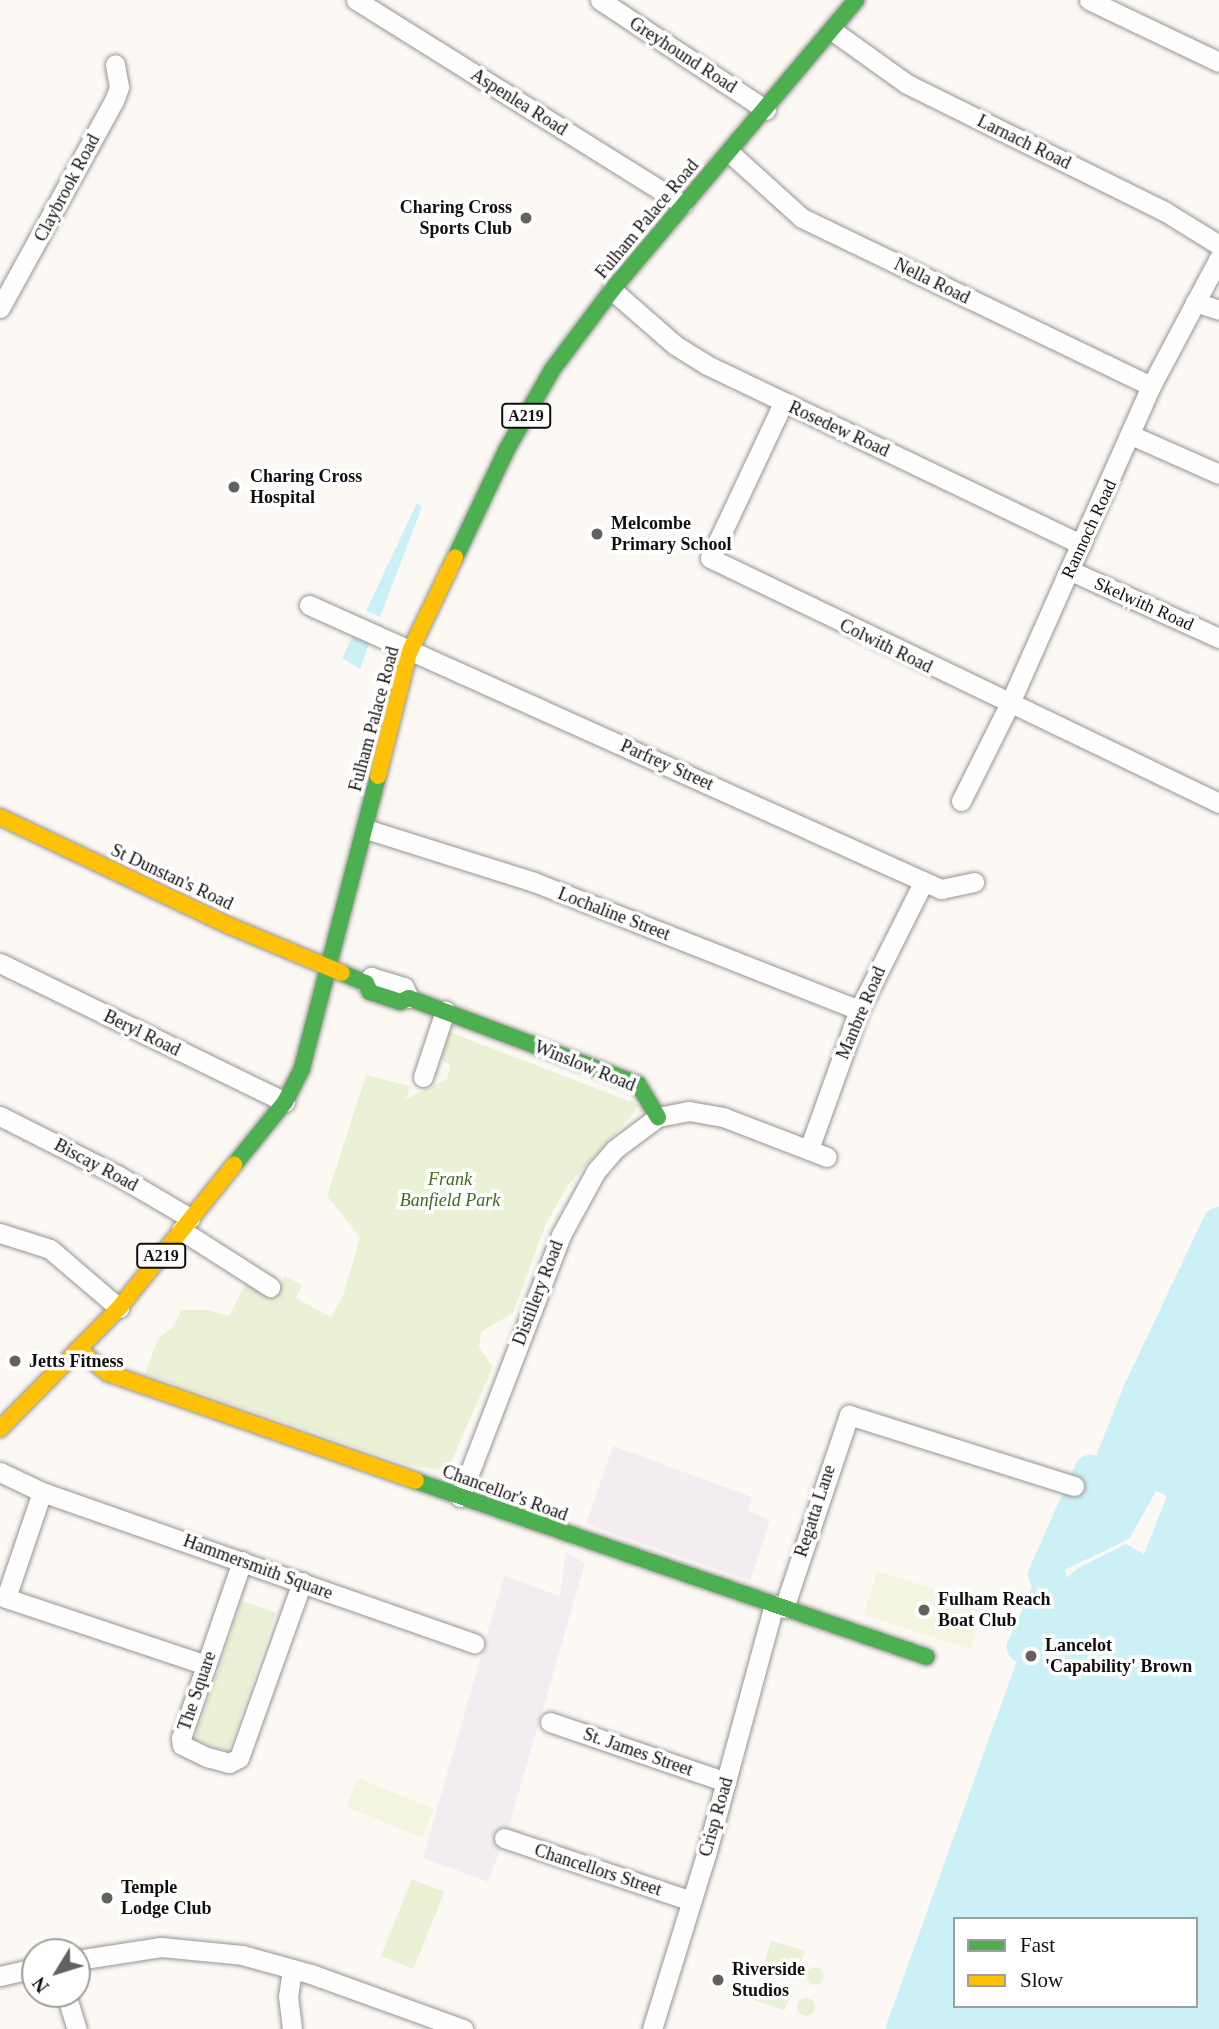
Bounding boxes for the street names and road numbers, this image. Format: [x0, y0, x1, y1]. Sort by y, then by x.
street label: Greyhound Road [625, 12, 741, 98]
street label: Aspenlea Road [467, 64, 571, 140]
street label: Larnach Road [974, 110, 1074, 174]
street label: Claybrook Road [30, 131, 104, 245]
street label: Fulham Palace Road [591, 155, 703, 283]
street label: Nella Road [891, 253, 973, 309]
street label: Rosedew Road [785, 396, 893, 462]
road number: A219 [500, 404, 552, 428]
street label: Rannoch Road [1057, 476, 1121, 582]
street label: Skelwith Road [1091, 572, 1197, 636]
street label: Colwith Road [836, 614, 936, 678]
street label: Fulham Palace Road [344, 644, 404, 794]
street label: Parfrey Street [617, 735, 717, 795]
street label: St Dunstan's Road [108, 839, 236, 915]
street label: Lochaline Street [555, 883, 673, 945]
street label: Manbre Road [832, 963, 890, 1063]
street label: Beryl Road [100, 1005, 184, 1061]
street label: Winslow Road [531, 1036, 639, 1096]
street label: Biscay Road [51, 1134, 141, 1196]
street label: Distillery Road [508, 1238, 568, 1348]
road number: A219 [135, 1244, 187, 1268]
street label: Chancellor's Road [439, 1460, 571, 1526]
street label: Regatta Lane [790, 1462, 840, 1560]
street label: Hammersmith Square [180, 1530, 336, 1604]
street label: The Square [173, 1648, 221, 1734]
street label: St. James Street [580, 1723, 696, 1781]
street label: Crisp Road [694, 1775, 738, 1859]
street label: Chancellors Street [532, 1839, 664, 1901]

